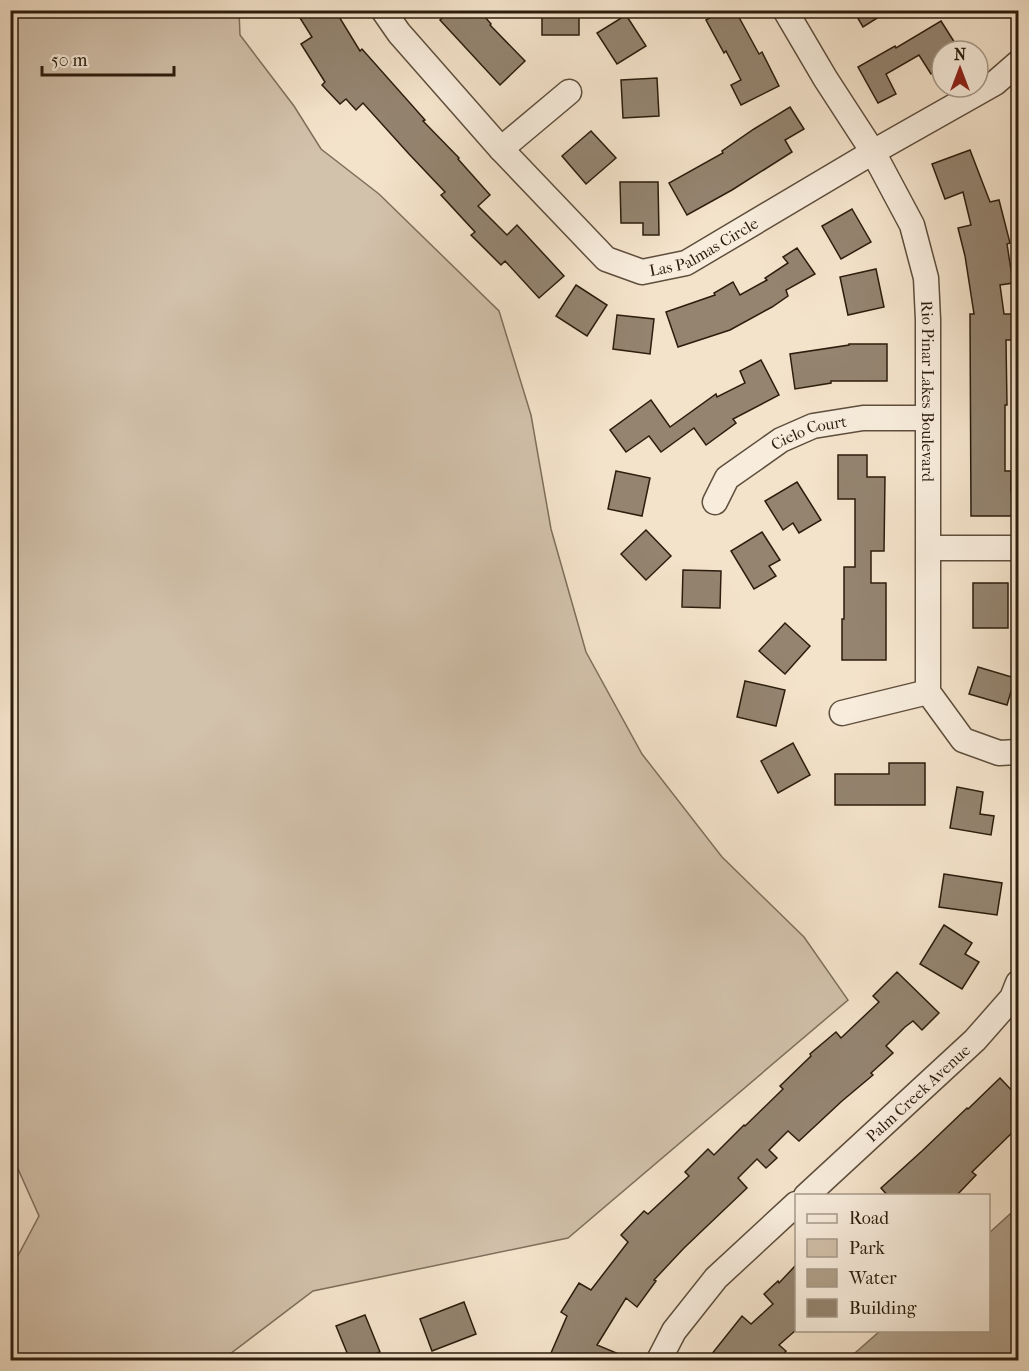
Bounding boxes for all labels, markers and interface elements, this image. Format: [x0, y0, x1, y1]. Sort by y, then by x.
scale bar [42, 39, 174, 77]
north arrow [930, 39, 990, 99]
text: N [954, 45, 967, 64]
text: 50 m [51, 50, 88, 71]
street label: Las Palmas Circle [647, 213, 761, 280]
street label: Rio Pinar Lakes Boulevard [918, 300, 938, 482]
street label: Cielo Court [767, 411, 848, 454]
street label: Palm Creek Avenue [862, 1040, 974, 1146]
legend [795, 1194, 990, 1332]
text: Road [849, 1208, 889, 1229]
text: Park [849, 1238, 886, 1259]
text: Water [848, 1268, 897, 1289]
text: Building [849, 1298, 917, 1319]

